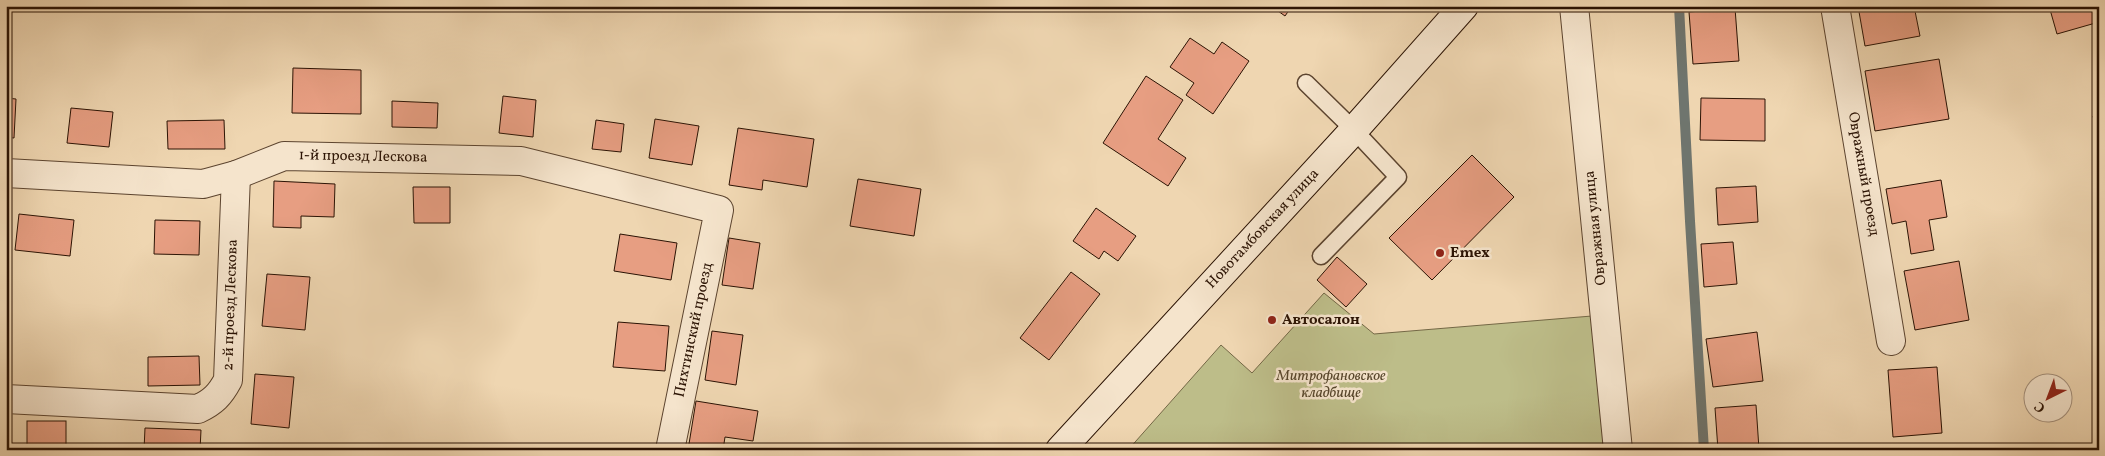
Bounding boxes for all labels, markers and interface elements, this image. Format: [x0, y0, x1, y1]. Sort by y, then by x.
street label: Овражный проезд [1842, 110, 1884, 238]
street label: 1-й проезд Лескова [298, 145, 428, 169]
street label: Новотамбовская улица [1201, 164, 1325, 294]
street label: Овражная улица [1580, 170, 1612, 286]
street label: 2-й проезд Лескова [218, 239, 244, 371]
place label: Emex [1450, 243, 1490, 264]
marker: Emex [1434, 247, 1446, 259]
street label: Пихтинский проезд [669, 260, 719, 399]
place label: Автосалон [1282, 310, 1360, 331]
marker: Автосалон [1266, 314, 1278, 326]
park label: Митрофановское кладбище [1275, 366, 1386, 404]
north arrow [2022, 374, 2072, 424]
text: С [2031, 396, 2050, 417]

